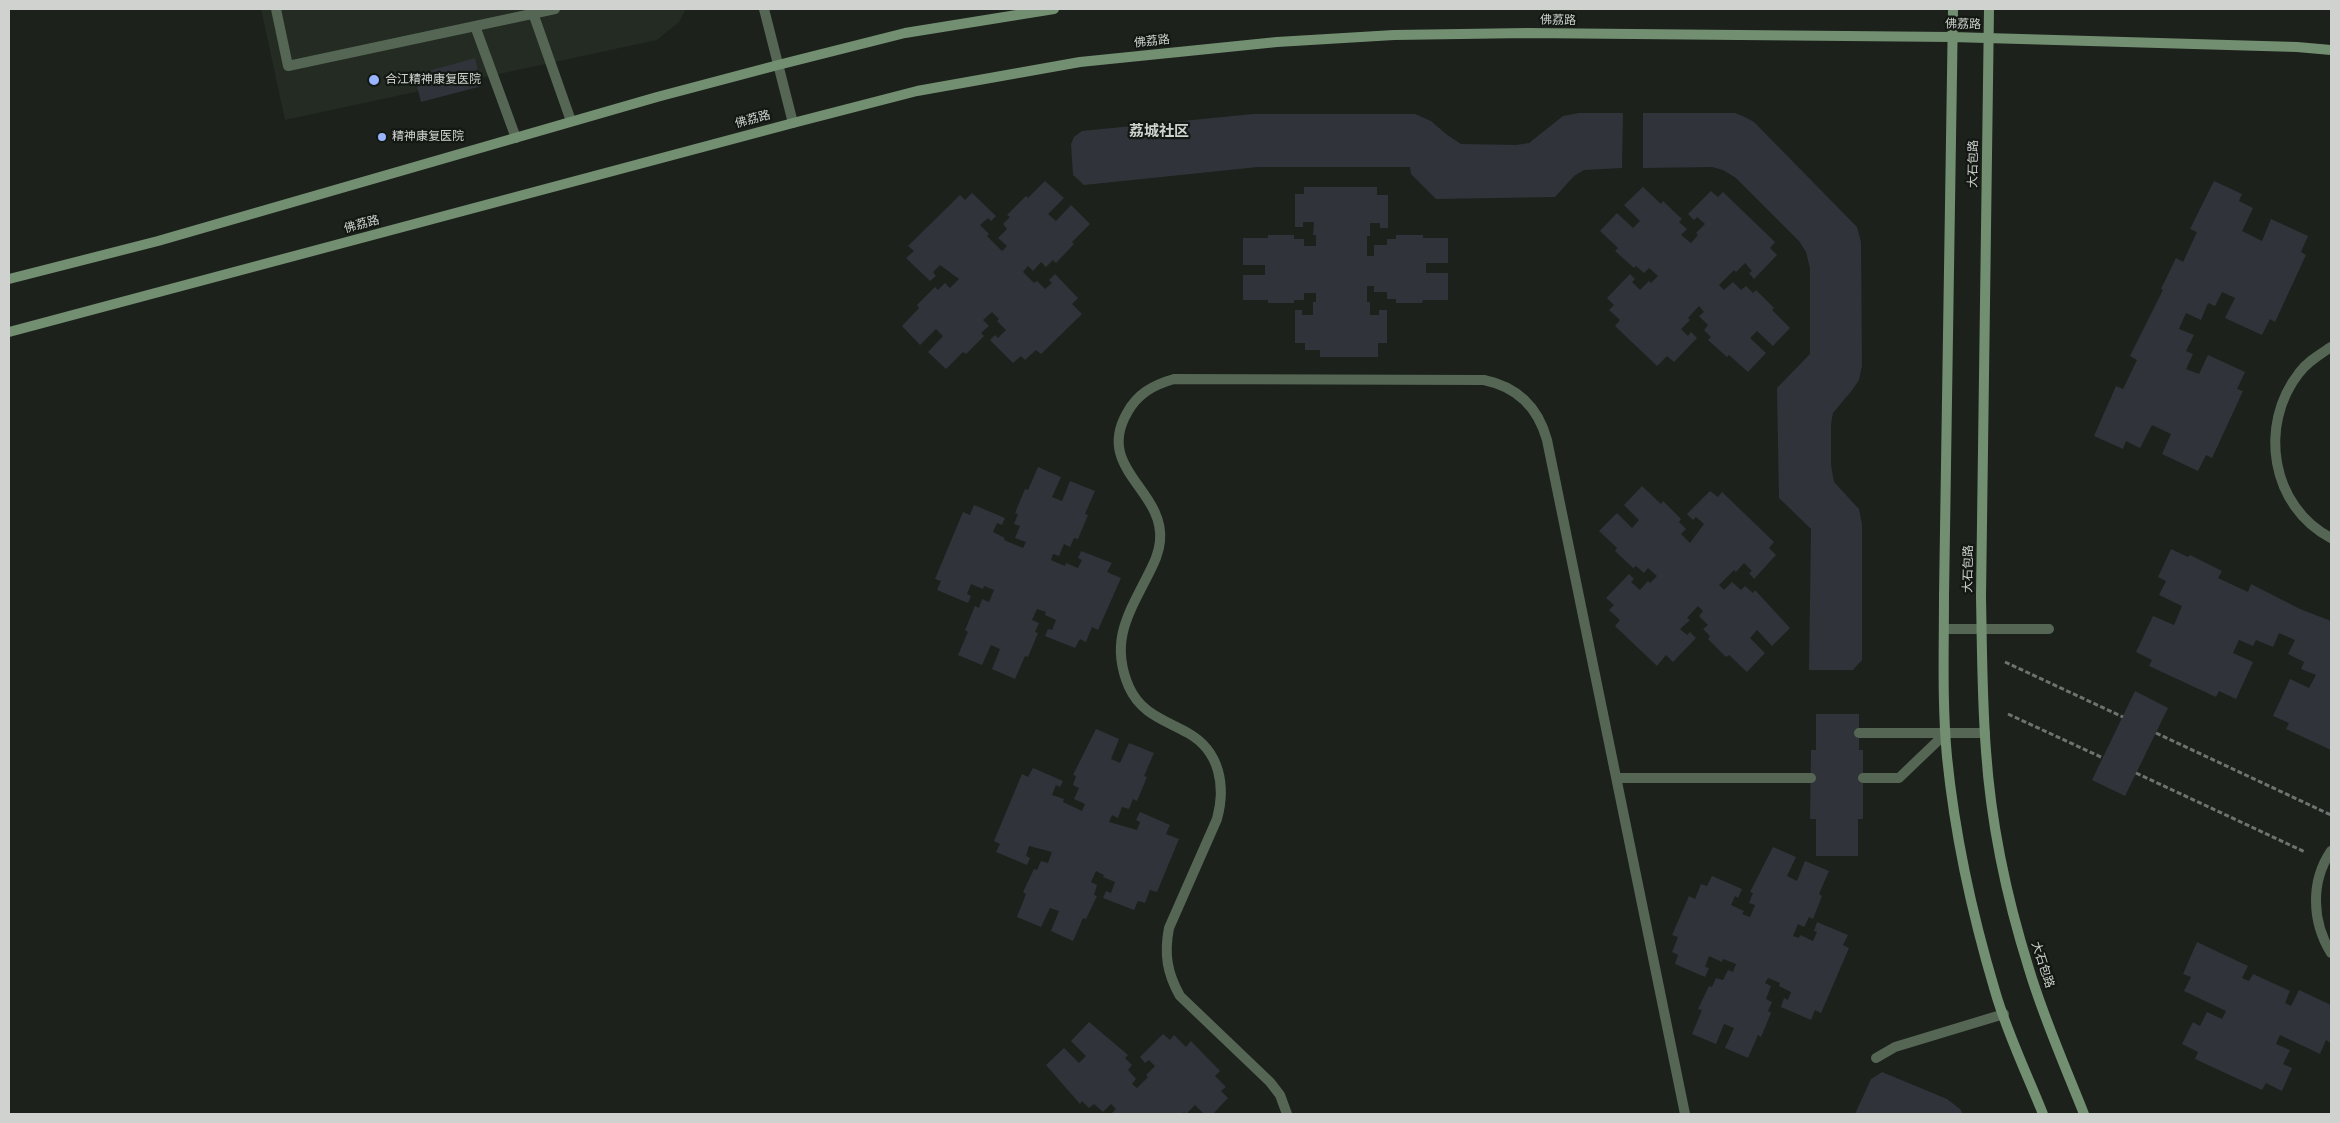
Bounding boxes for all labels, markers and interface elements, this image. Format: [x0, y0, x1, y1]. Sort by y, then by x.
street label: 佛荔路 [1540, 13, 1576, 29]
street label: 佛荔路 [1945, 17, 1981, 33]
street label: 佛荔路 [1133, 33, 1171, 51]
marker: 合江精神康复医院 [367, 73, 381, 87]
place label: 合江精神康复医院 [385, 73, 481, 87]
street label: 佛荔路 [734, 108, 772, 132]
district label: 荔城社区 [1129, 123, 1189, 141]
place label: 精神康复医院 [392, 130, 464, 144]
marker: 精神康复医院 [376, 131, 388, 143]
street label: 大石包路 [1966, 140, 1982, 188]
street label: 佛荔路 [343, 213, 381, 237]
street label: 大石包路 [1961, 545, 1977, 593]
street label: 大石包路 [2028, 940, 2056, 990]

